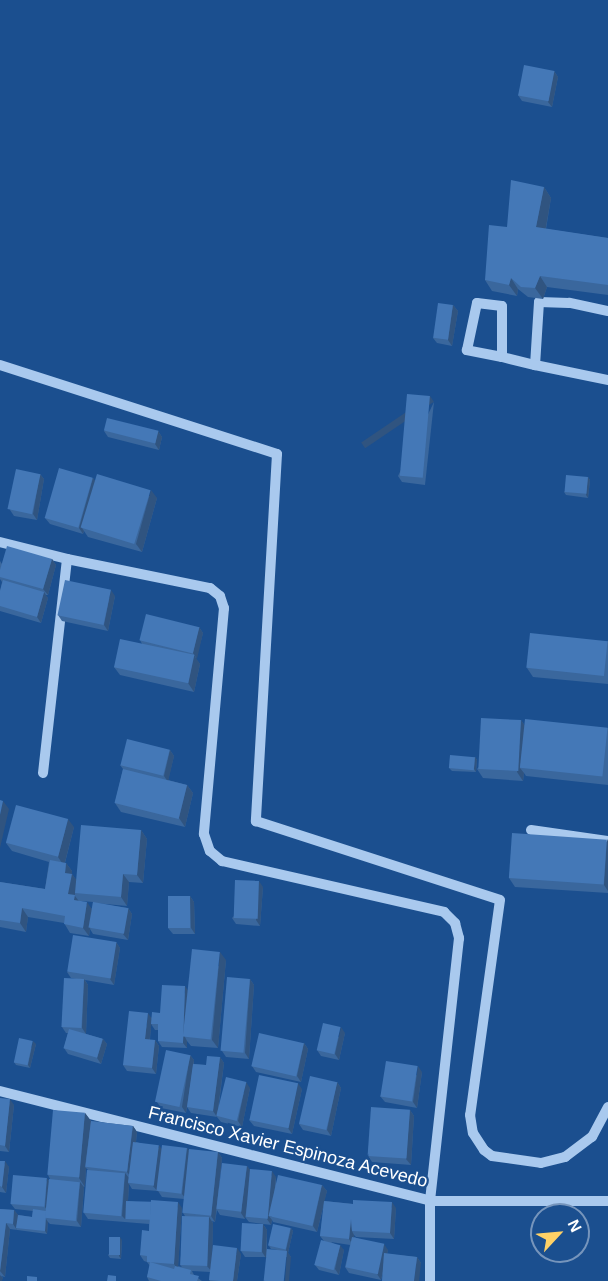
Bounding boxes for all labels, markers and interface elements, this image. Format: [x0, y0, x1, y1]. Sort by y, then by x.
street label: Francisco Xavier Espinoza Acevedo [146, 1102, 430, 1192]
north arrow [530, 1203, 590, 1263]
text: N [565, 1217, 585, 1235]

